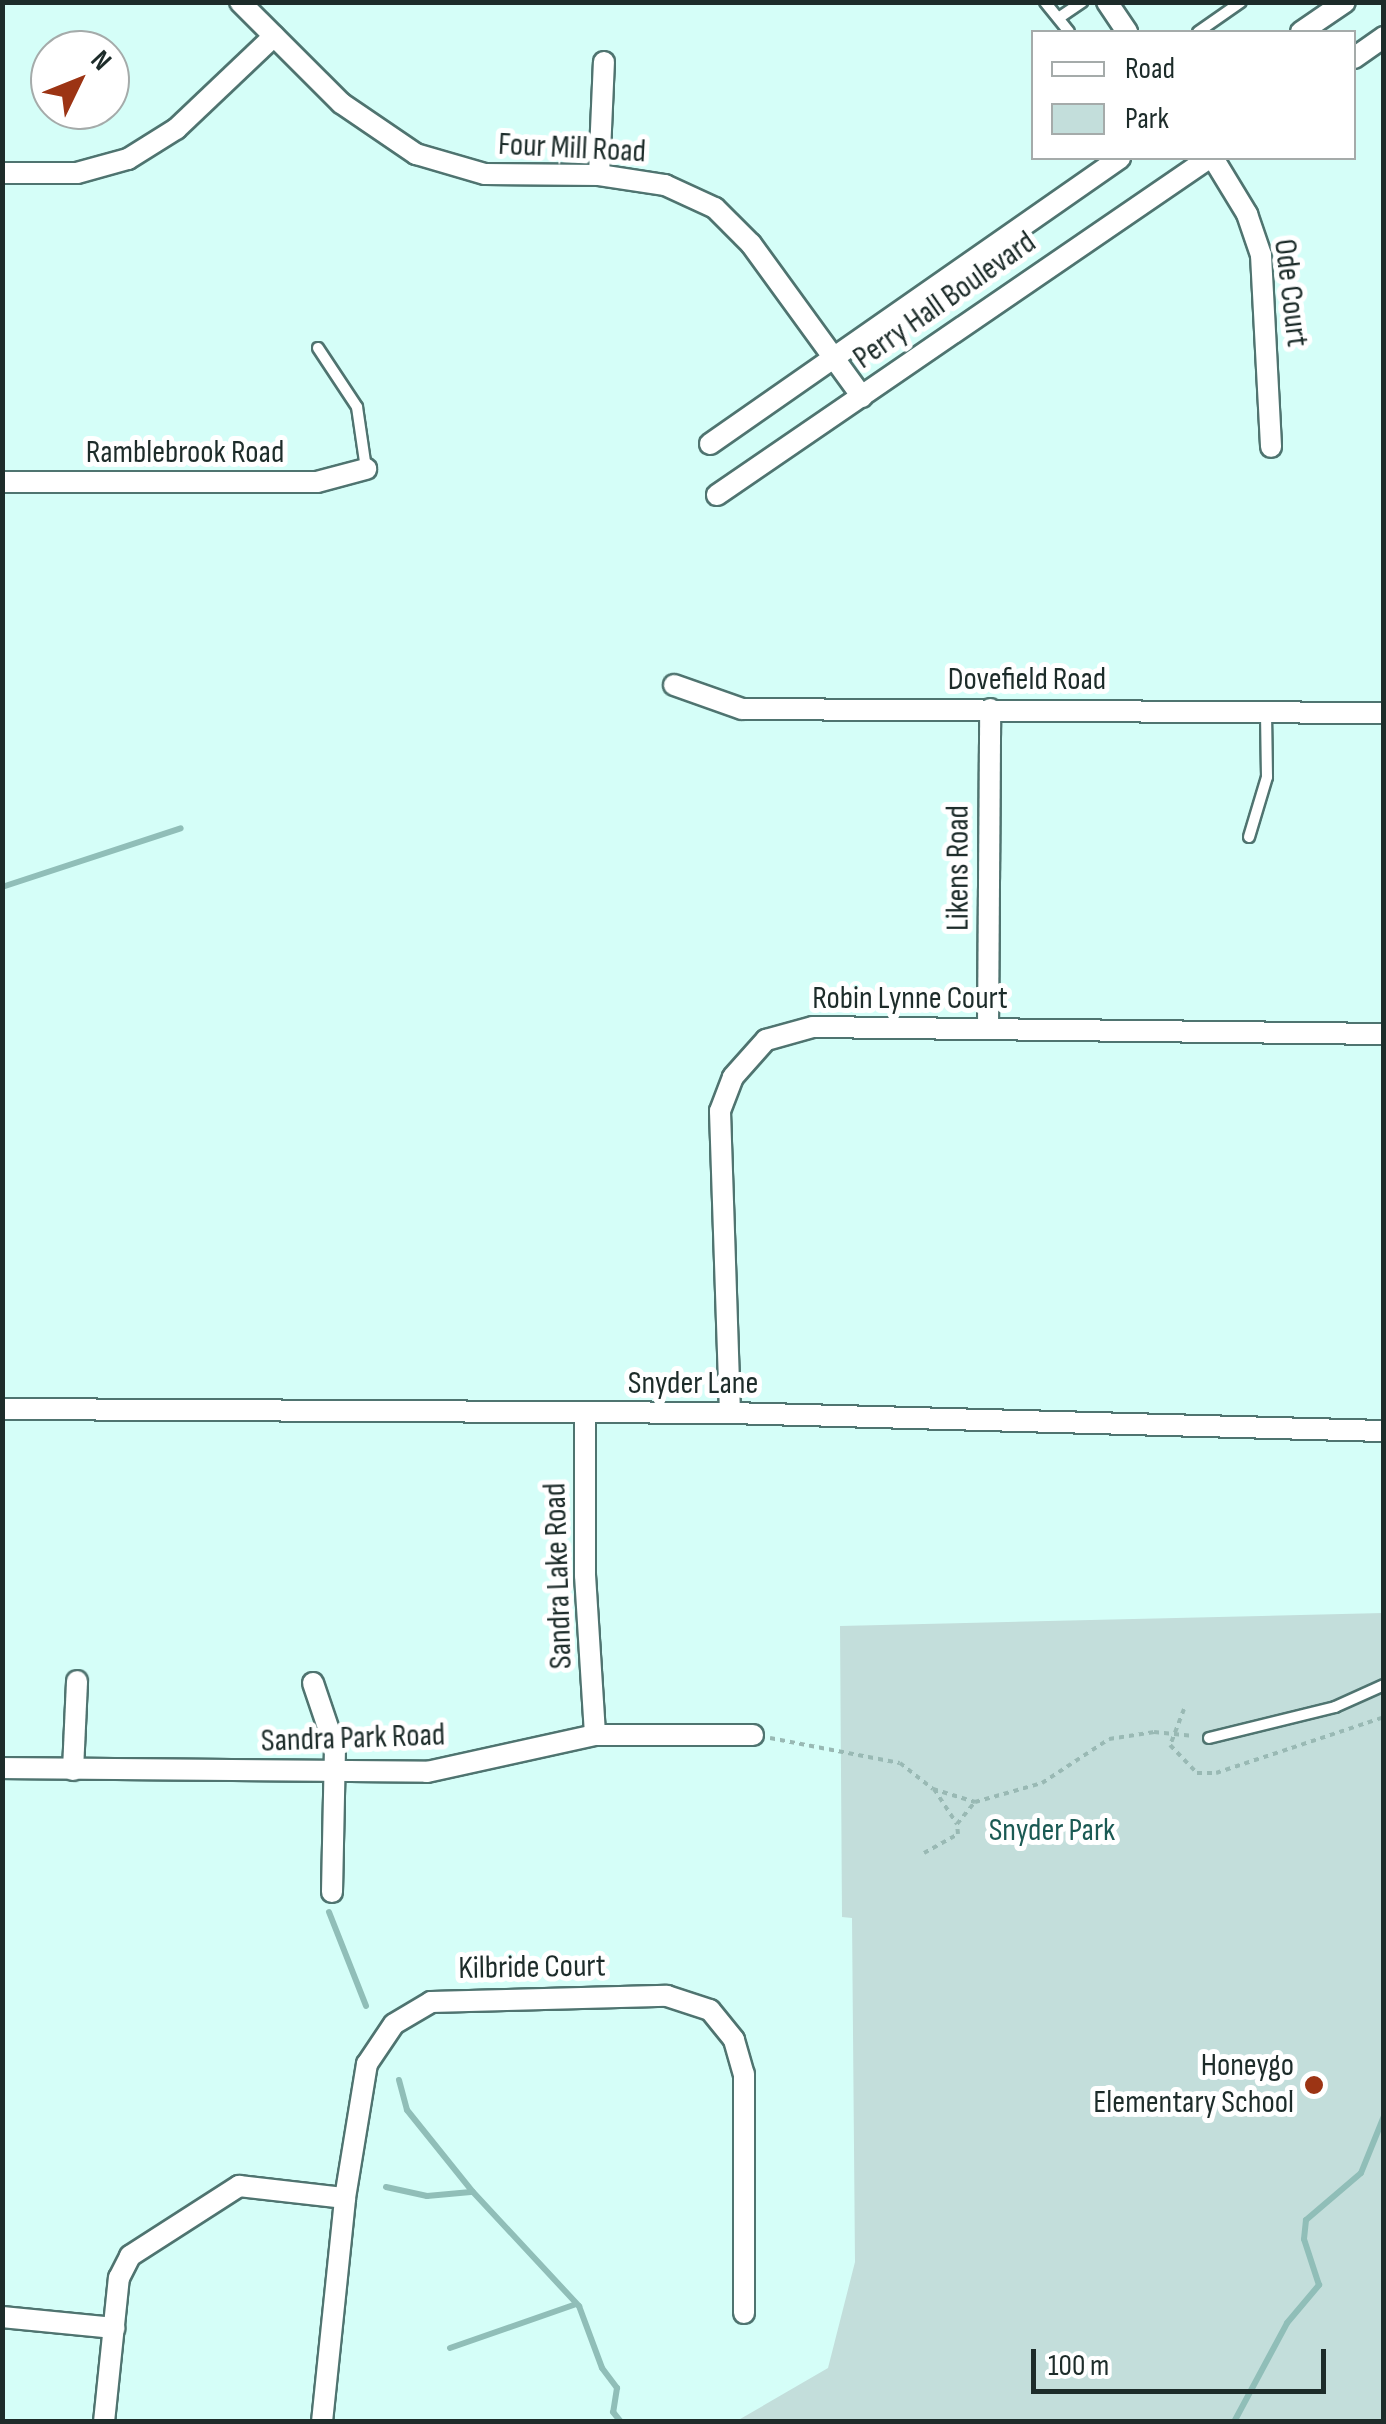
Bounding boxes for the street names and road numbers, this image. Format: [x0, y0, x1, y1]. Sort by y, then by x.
street label: Four Mill Road [497, 126, 647, 172]
street label: Perry Hall Boulevard [846, 224, 1044, 378]
street label: Ode Court [1264, 237, 1316, 349]
street label: Ramblebrook Road [86, 434, 284, 472]
street label: Dovefield Road [948, 661, 1106, 699]
street label: Likens Road [940, 805, 978, 931]
street label: Robin Lynne Court [812, 980, 1008, 1018]
street label: Snyder Lane [628, 1365, 758, 1403]
street label: Sandra Lake Road [537, 1482, 581, 1670]
street label: Sandra Park Road [260, 1717, 446, 1761]
street label: Kilbride Court [458, 1948, 606, 1988]

